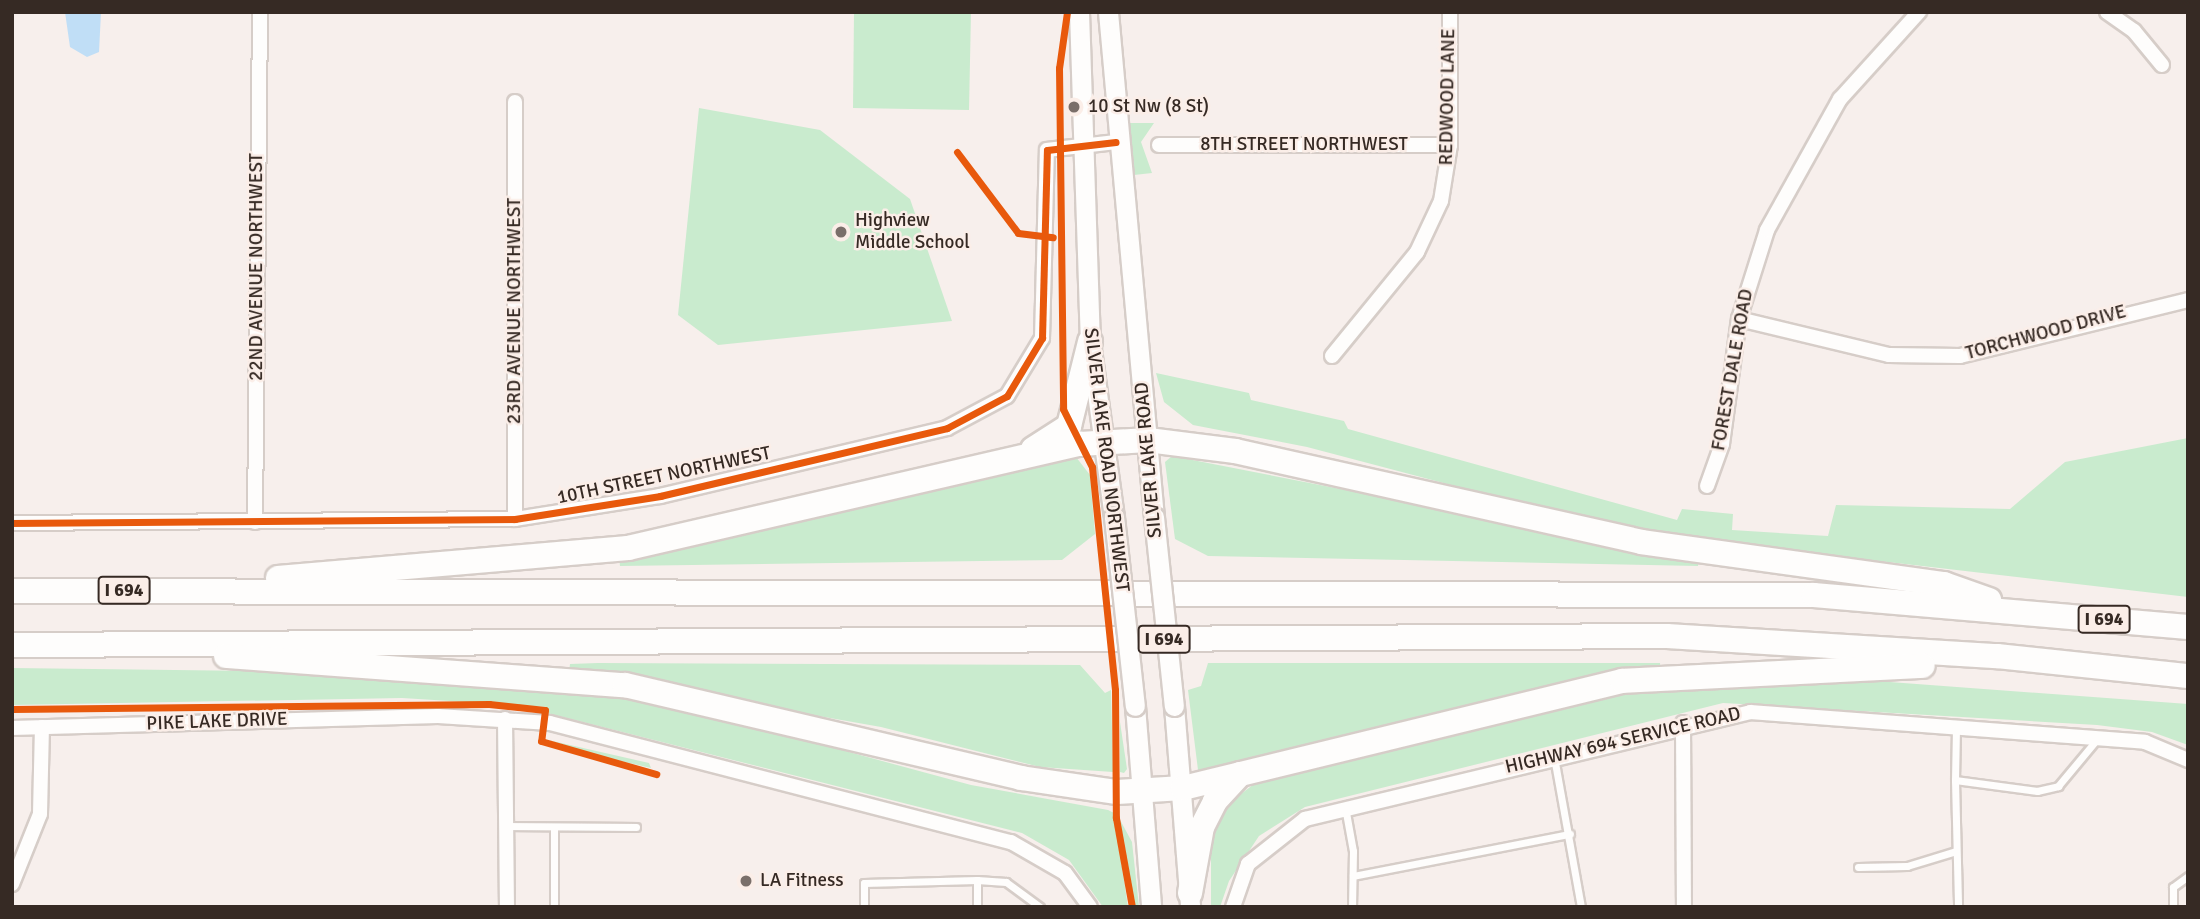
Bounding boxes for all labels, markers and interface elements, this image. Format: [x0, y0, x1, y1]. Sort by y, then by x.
street label: REDWOOD LANE [1435, 28, 1461, 166]
place label: 10 St Nw (8 St) [1088, 96, 1209, 118]
marker: 10 St Nw (8 St) [1066, 99, 1082, 115]
street label: 8TH STREET NORTHWEST [1200, 134, 1408, 156]
street label: 22ND AVENUE NORTHWEST [246, 153, 268, 381]
street label: 23RD AVENUE NORTHWEST [504, 198, 526, 424]
place label: Highview Middle School [855, 210, 970, 254]
marker: Highview Middle School [833, 224, 849, 240]
street label: FOREST DALE ROAD [1708, 287, 1758, 453]
street label: TORCHWOOD DRIVE [1963, 301, 2129, 365]
street label: SILVER LAKE ROAD NORTHWEST [1078, 327, 1134, 593]
street label: SILVER LAKE ROAD [1131, 381, 1167, 539]
street label: 10TH STREET NORTHWEST [555, 442, 773, 510]
road number: I 694 [96, 576, 152, 604]
road number: I 694 [2076, 604, 2132, 634]
road number: I 694 [1136, 624, 1192, 654]
street label: HIGHWAY 694 SERVICE ROAD [1503, 703, 1743, 779]
street label: PIKE LAKE DRIVE [146, 708, 288, 736]
place label: LA Fitness [760, 870, 844, 892]
marker: LA Fitness [738, 873, 754, 889]

